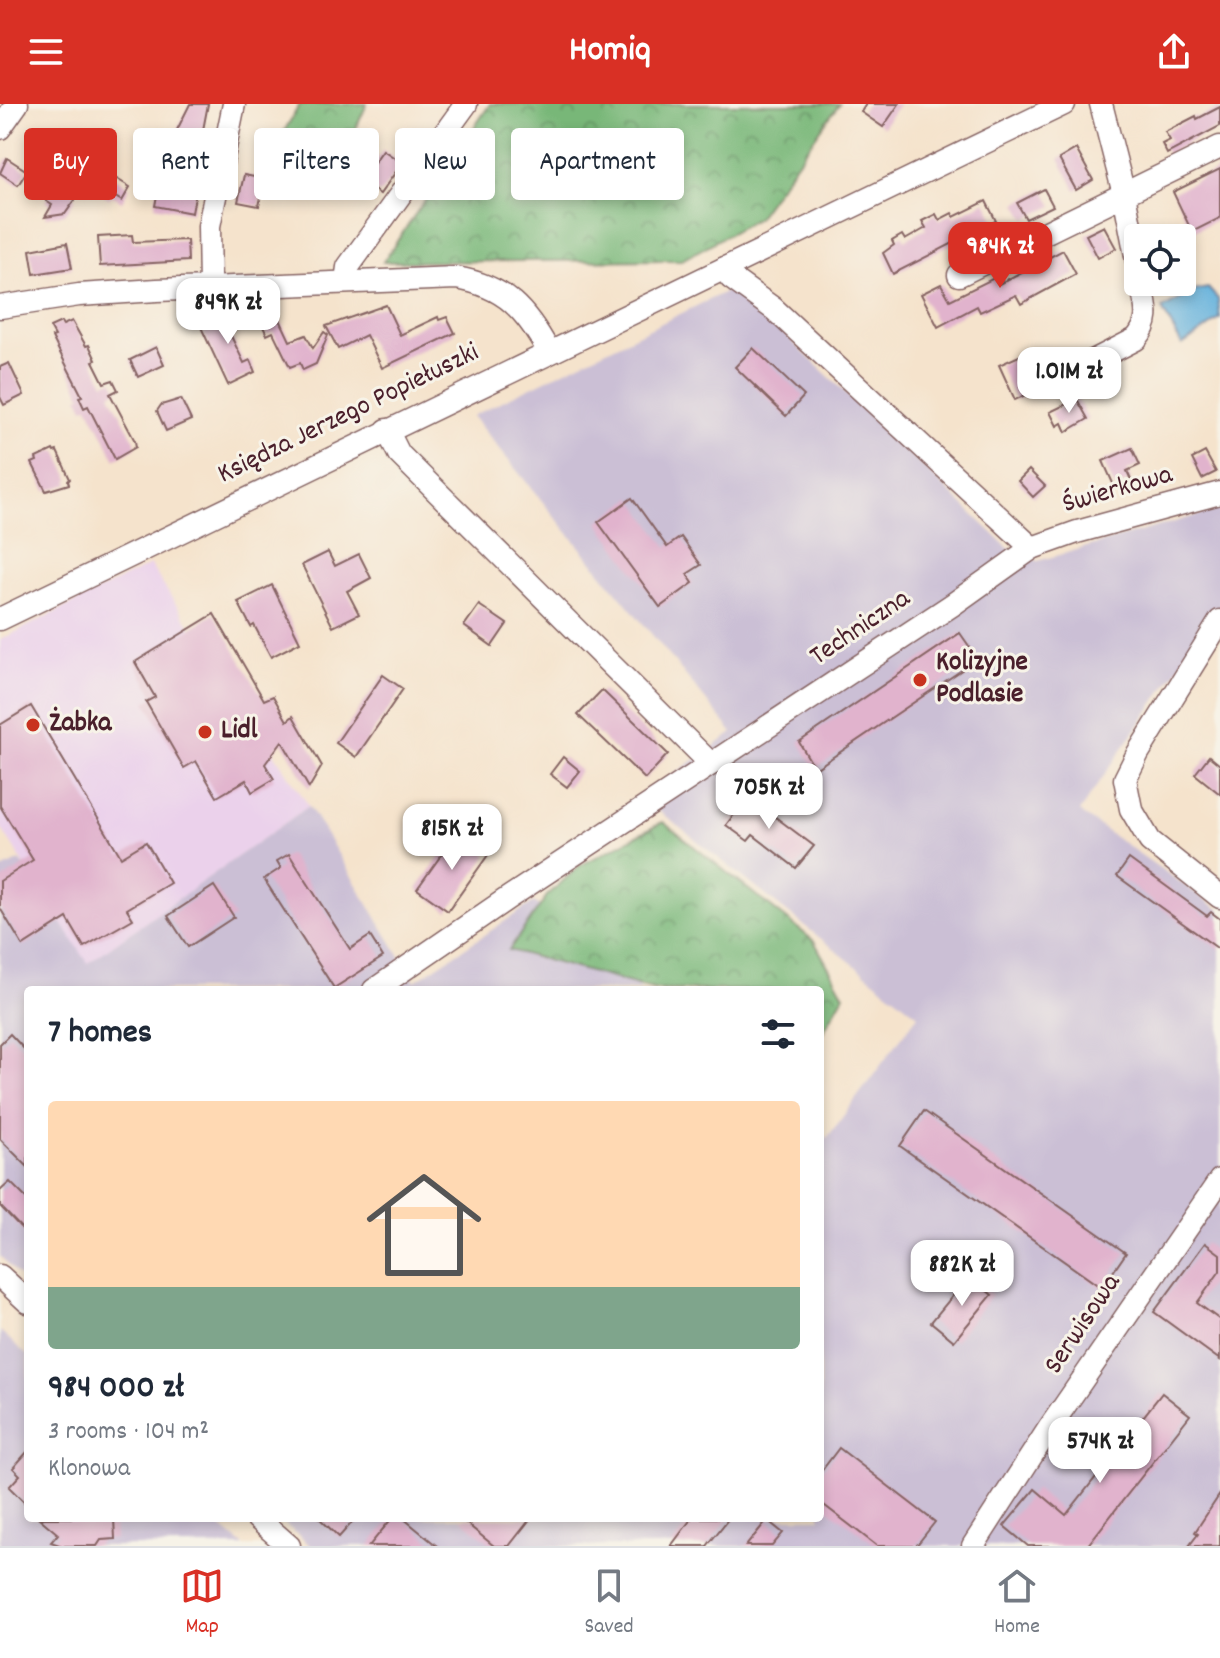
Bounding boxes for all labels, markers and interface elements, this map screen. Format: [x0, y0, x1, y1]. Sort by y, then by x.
text: Homiq [569, 26, 651, 78]
icon: menu [24, 30, 68, 74]
icon: share [1152, 30, 1196, 74]
chip: Buy [24, 128, 117, 200]
chip: Rent [133, 128, 238, 200]
chip: Filters [254, 128, 379, 200]
chip: New [395, 128, 495, 200]
chip: Apartment [511, 128, 684, 200]
pin: 984K zł [926, 222, 1074, 290]
map controls [1124, 224, 1196, 296]
button: locate [1124, 224, 1196, 296]
text: 984K zł [966, 229, 1034, 266]
pin: 849K zł [154, 278, 302, 346]
text: 849K zł [194, 285, 262, 322]
street label: Księdza Jerzego Popiełuszki [212, 334, 486, 496]
pin: 1.01M zł [986, 347, 1152, 415]
text: 1.01M zł [1035, 354, 1103, 391]
street label: Świerkowa [1058, 456, 1178, 526]
street label: Techniczna [803, 580, 920, 677]
place label: Kolizyjne Podlasie [936, 644, 1028, 716]
marker: Kolizyjne Podlasie [911, 671, 929, 689]
place label: Żabka [49, 705, 112, 745]
place label: Lidl [221, 712, 258, 752]
marker: Żabka [24, 716, 42, 734]
marker: Lidl [196, 723, 214, 741]
pin: 705K zł [695, 763, 843, 831]
text: 705K zł [734, 770, 804, 807]
pin: 815K zł [378, 804, 526, 872]
text: 815K zł [421, 811, 483, 848]
text: 7 homes [48, 1010, 152, 1059]
icon: filters [756, 1012, 800, 1056]
icon: home [352, 1153, 496, 1297]
pin: 882K zł [888, 1240, 1036, 1308]
text: 882K zł [929, 1247, 995, 1284]
street label: Serwisowa [1036, 1266, 1133, 1383]
text: 984 000 zł [48, 1365, 184, 1414]
text: 3 rooms · 104 m² [48, 1414, 209, 1451]
pin: 574K zł [1026, 1417, 1174, 1485]
text: 574K zł [1066, 1424, 1134, 1461]
text: Klonowa [48, 1451, 130, 1488]
tab: Map [180, 1564, 224, 1643]
tab: Saved [584, 1564, 634, 1643]
tab: Home [994, 1564, 1040, 1643]

